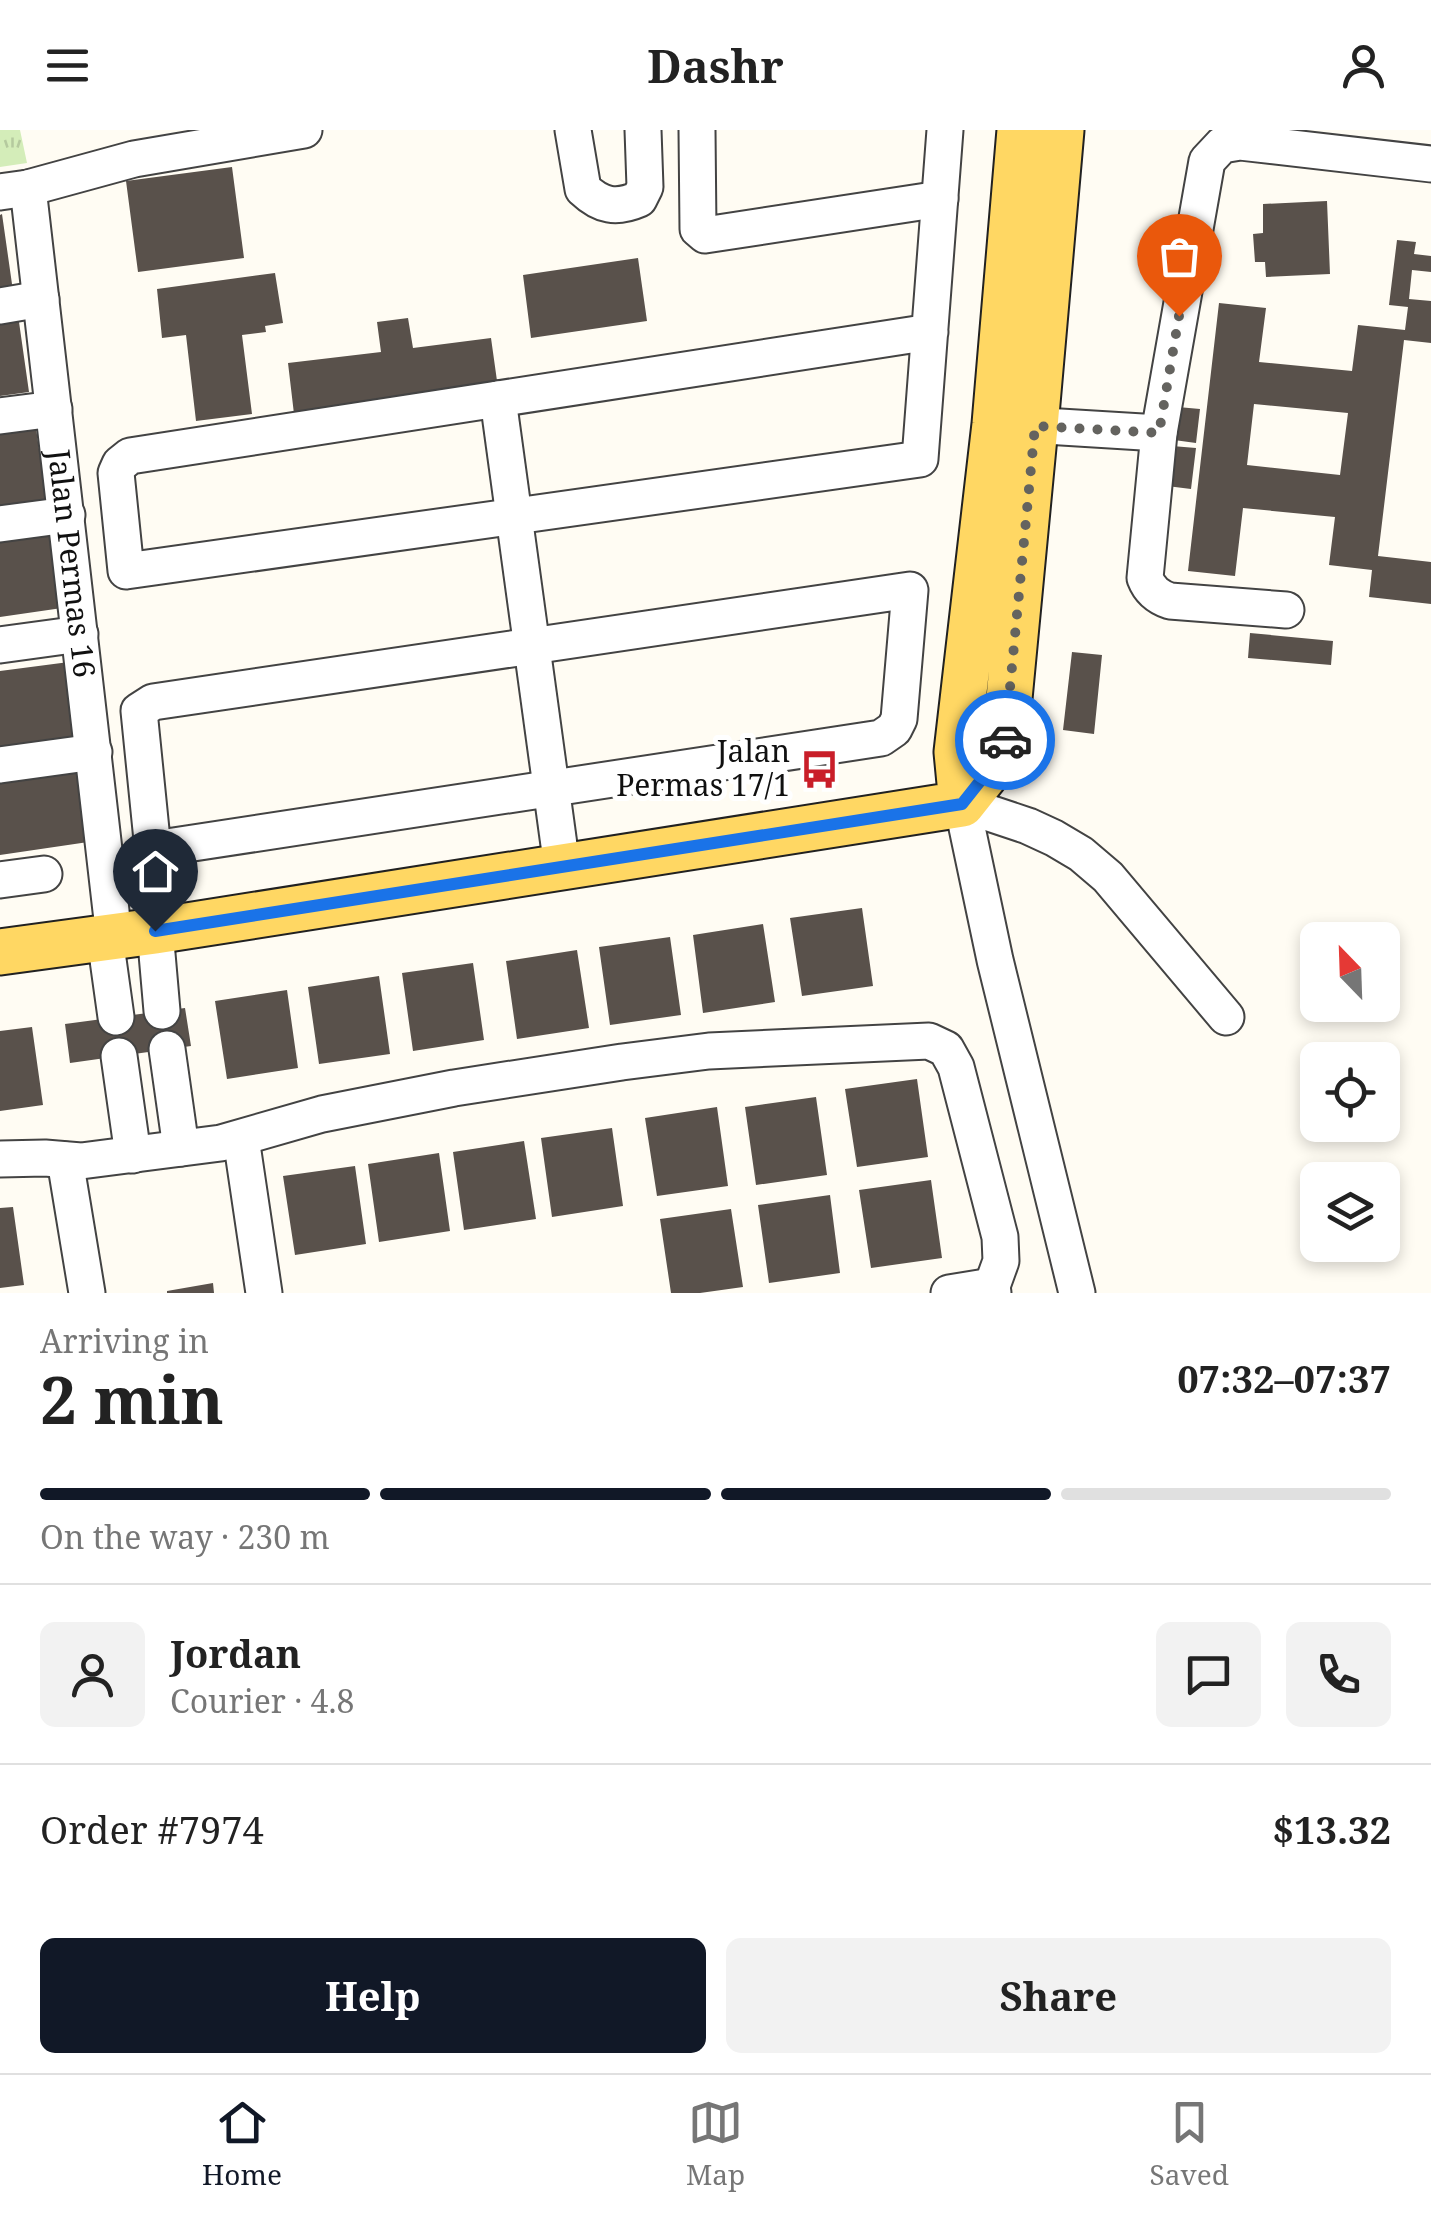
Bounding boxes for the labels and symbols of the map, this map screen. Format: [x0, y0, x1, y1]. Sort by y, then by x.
pin [1137, 214, 1222, 317]
street label: Jalan Permas 16 [39, 446, 106, 680]
courier [955, 690, 1055, 790]
place label: Jalan Permas 17/1 [616, 730, 790, 805]
bus stop icon: Jalan Permas 17/1 [799, 748, 841, 790]
pin [113, 829, 198, 932]
north arrow [1300, 922, 1400, 1022]

